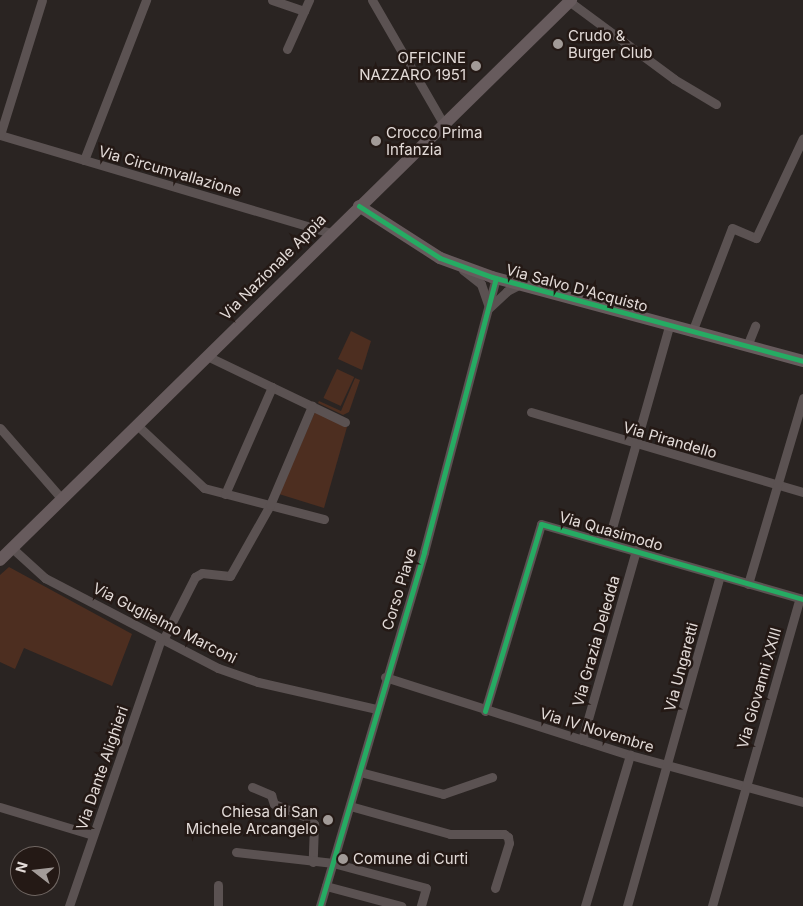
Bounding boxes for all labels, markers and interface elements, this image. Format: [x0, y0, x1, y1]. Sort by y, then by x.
place label: Crudo & Burger Club [568, 26, 653, 61]
marker: Crudo & Burger Club [552, 38, 564, 50]
place label: OFFICINE NAZZARO 1951 [359, 48, 466, 83]
marker: OFFICINE NAZZARO 1951 [470, 60, 482, 72]
place label: Crocco Prima Infanzia [386, 123, 482, 158]
marker: Crocco Prima Infanzia [370, 135, 382, 147]
street label: Via Circumvallazione [96, 142, 244, 200]
street label: Via Nazionale Appia [216, 210, 330, 324]
street label: Via Salvo D'Acquisto [504, 260, 650, 316]
street label: Via Pirandello [621, 418, 719, 462]
street label: Via Quasimodo [557, 508, 665, 554]
street label: Corso Piave [378, 546, 420, 632]
street label: Via Grazia Deledda [569, 574, 623, 708]
street label: Via Guglielmo Marconi [90, 579, 240, 667]
street label: Via Ungaretti [660, 620, 702, 714]
street label: Via Giovanni XXIII [733, 625, 785, 751]
street label: Via Dante Alighieri [72, 704, 132, 832]
street label: Via IV Novembre [538, 704, 656, 756]
place label: Chiesa di San Michele Arcangelo [186, 802, 318, 837]
marker: Chiesa di San Michele Arcangelo [322, 814, 334, 826]
north arrow [10, 846, 60, 896]
place label: Comune di Curti [353, 850, 468, 868]
marker: Comune di Curti [337, 853, 349, 865]
text: N [11, 860, 31, 874]

